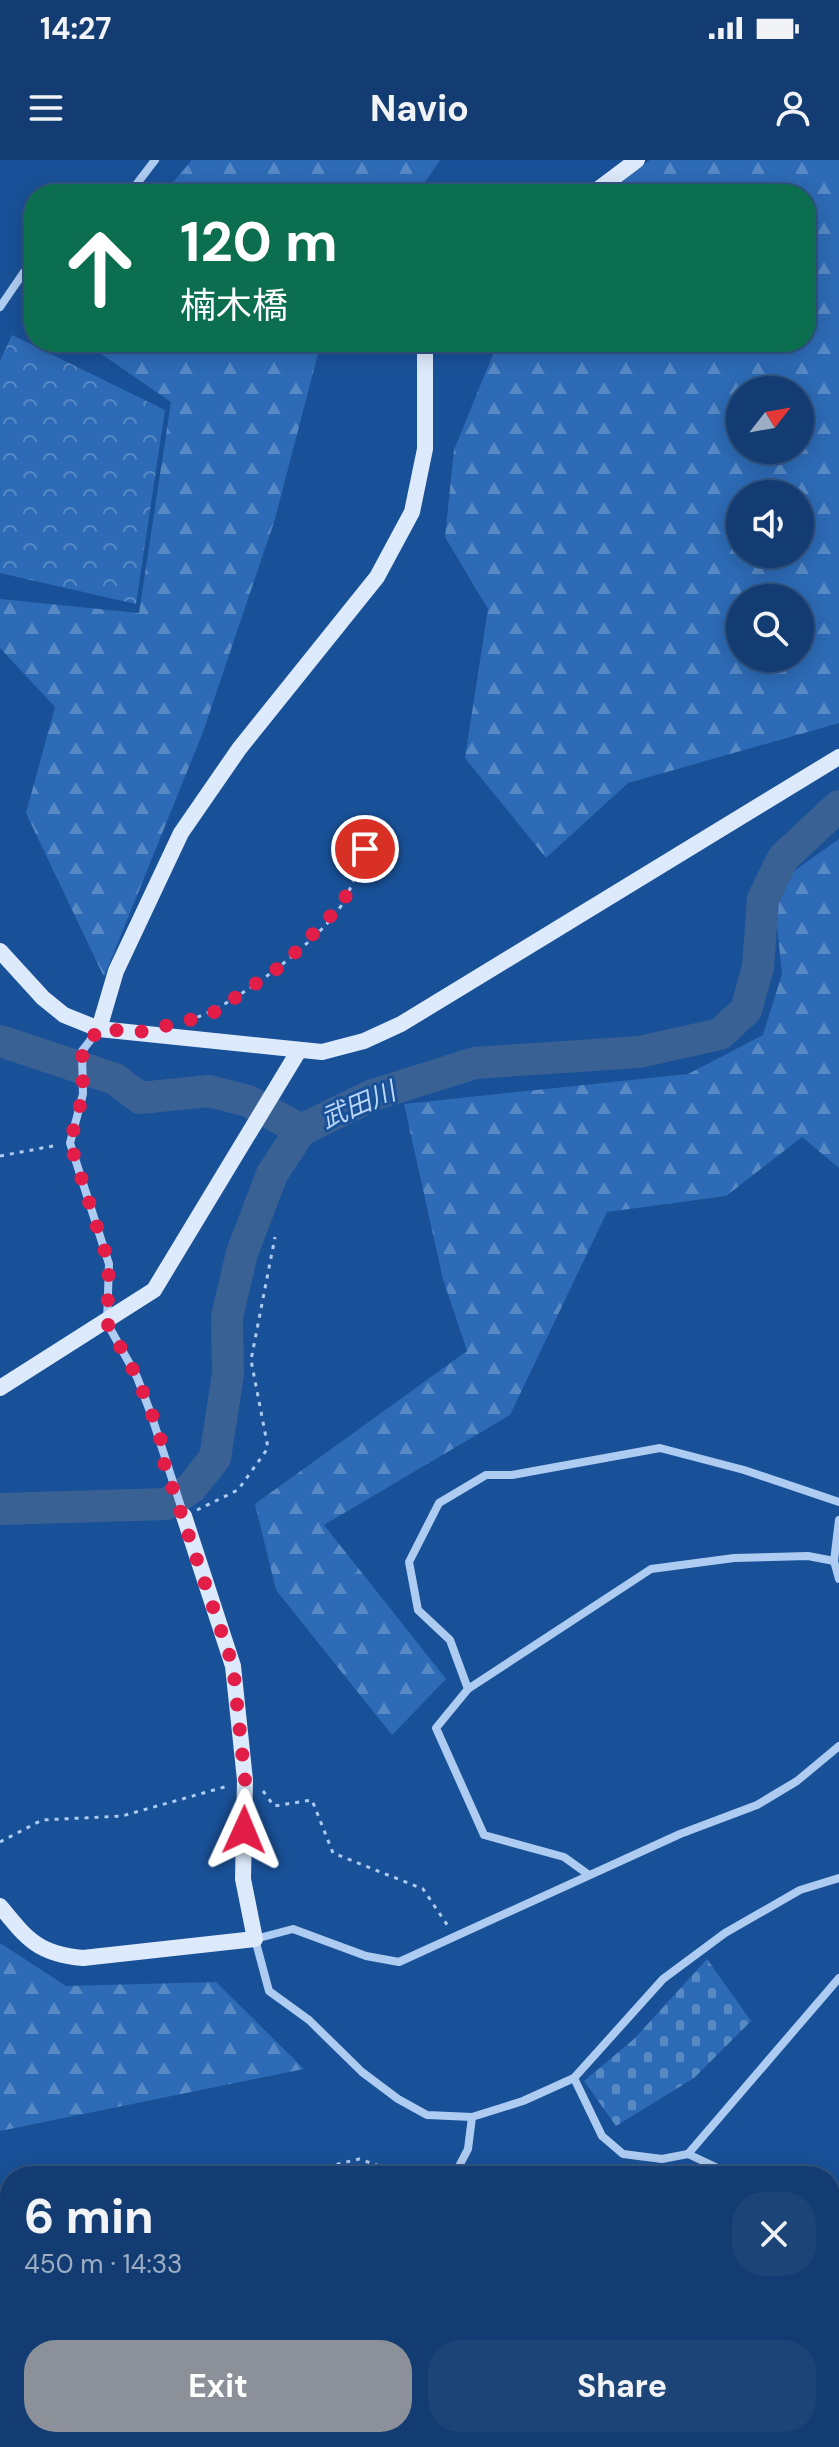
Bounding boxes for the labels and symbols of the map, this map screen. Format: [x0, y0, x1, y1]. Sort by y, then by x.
north arrow [726, 376, 814, 464]
pin [331, 815, 399, 883]
water label: 武田川 [315, 1073, 403, 1136]
position arrow [202, 1788, 286, 1872]

